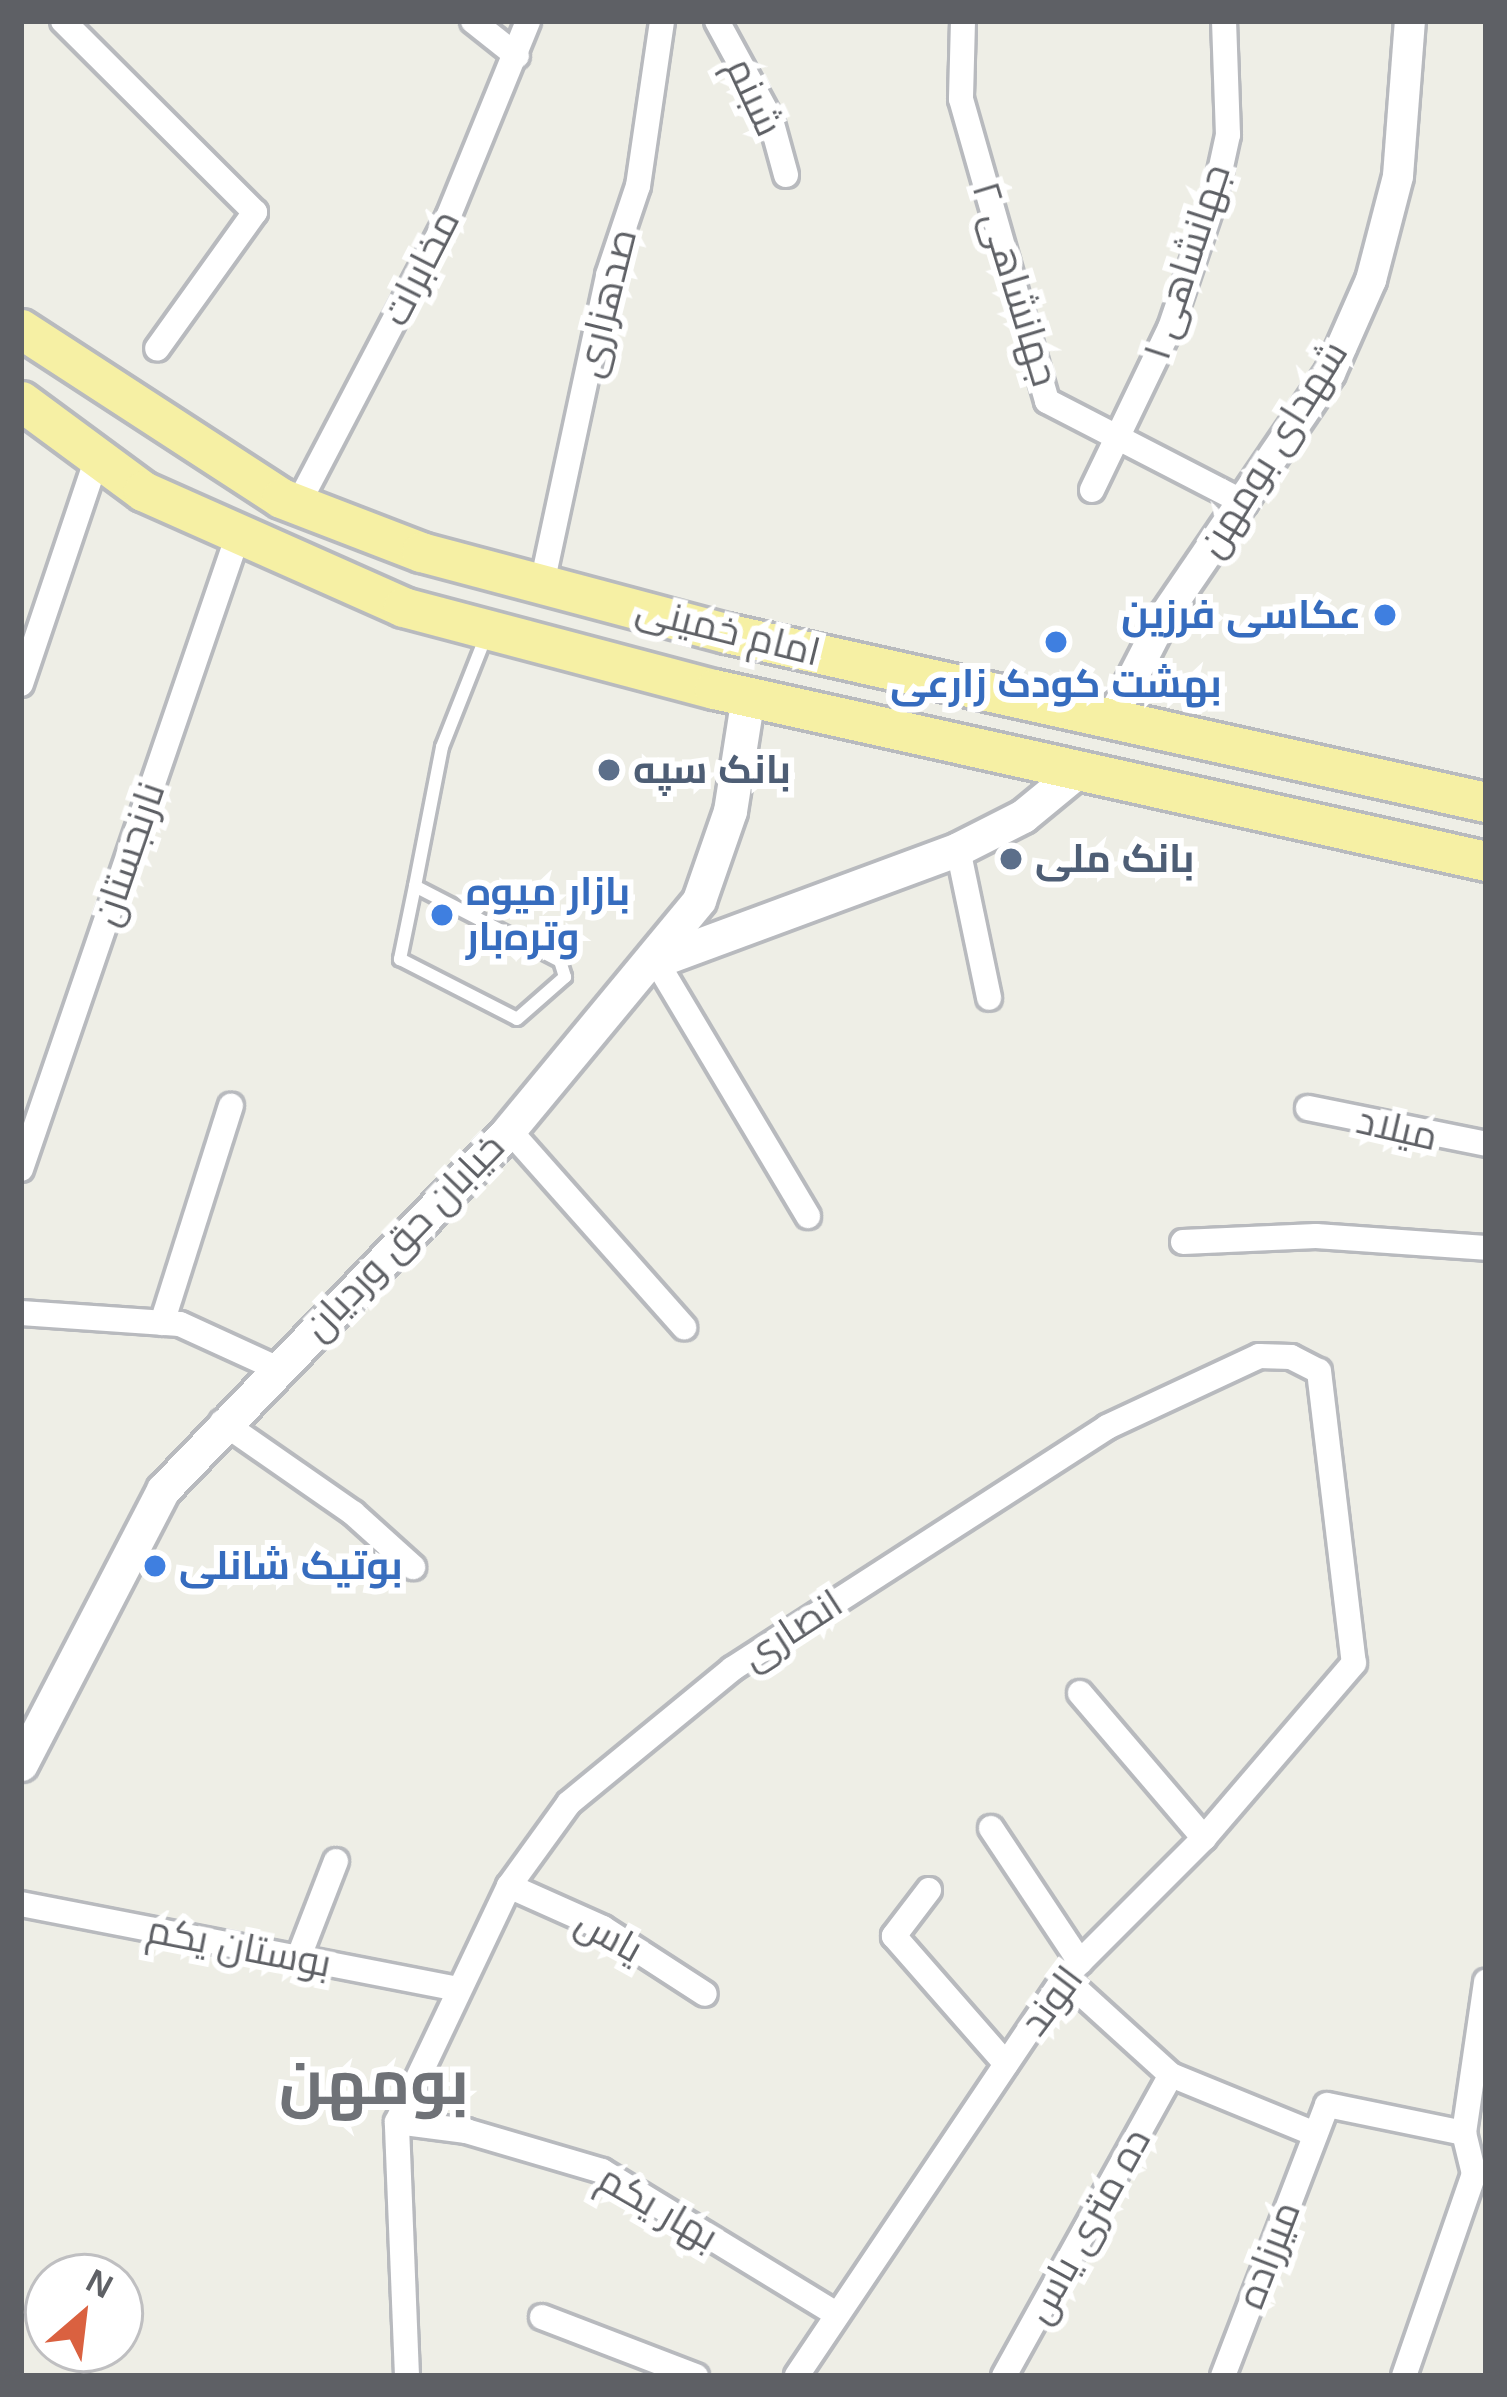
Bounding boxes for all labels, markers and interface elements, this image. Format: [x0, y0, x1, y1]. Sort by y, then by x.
street label: شبنم [716, 50, 792, 144]
street label: جهانشاهی ۱ [1133, 158, 1241, 366]
street label: جهانشاهی ۲ [962, 176, 1068, 392]
street label: مخابرات [372, 202, 470, 334]
street label: صدهزاری [565, 224, 647, 382]
street label: شهدای بومهن [1188, 332, 1358, 566]
street label: امام خمینی [631, 586, 825, 676]
place label: عکاسی فرزین [1121, 592, 1361, 638]
marker: عکاسی فرزین [1372, 602, 1398, 628]
marker: بهشت کودک زارعی [1043, 629, 1069, 655]
place label: بهشت کودک زارعی [890, 661, 1222, 707]
place label: بانک سپه [633, 747, 791, 793]
marker: بانک سپه [596, 757, 622, 783]
street label: نارنجستان [83, 776, 175, 932]
place label: بانک ملی [1035, 836, 1194, 882]
marker: بانک ملی [998, 846, 1024, 872]
place label: بازار میوه وتره‌بار [466, 870, 630, 961]
marker: بازار میوه وتره‌بار [429, 902, 455, 928]
street label: میلاد [1352, 1097, 1442, 1161]
street label: خیابان حق وردیان [294, 1124, 514, 1350]
place label: بوتیک شانلی [179, 1543, 403, 1589]
marker: بوتیک شانلی [142, 1553, 168, 1579]
street label: انصاری [733, 1580, 851, 1680]
street label: یاس [567, 1899, 651, 1973]
street label: بوستان یکم [143, 1906, 335, 1988]
street label: الوند [1011, 1957, 1093, 2045]
district label: بومهن [279, 2044, 469, 2120]
street label: ده متری یاس [1015, 2120, 1161, 2332]
street label: بهار یکم [590, 2155, 726, 2261]
street label: میرزاده [1227, 2195, 1311, 2315]
north arrow [24, 2253, 144, 2373]
text: N [81, 2261, 119, 2305]

